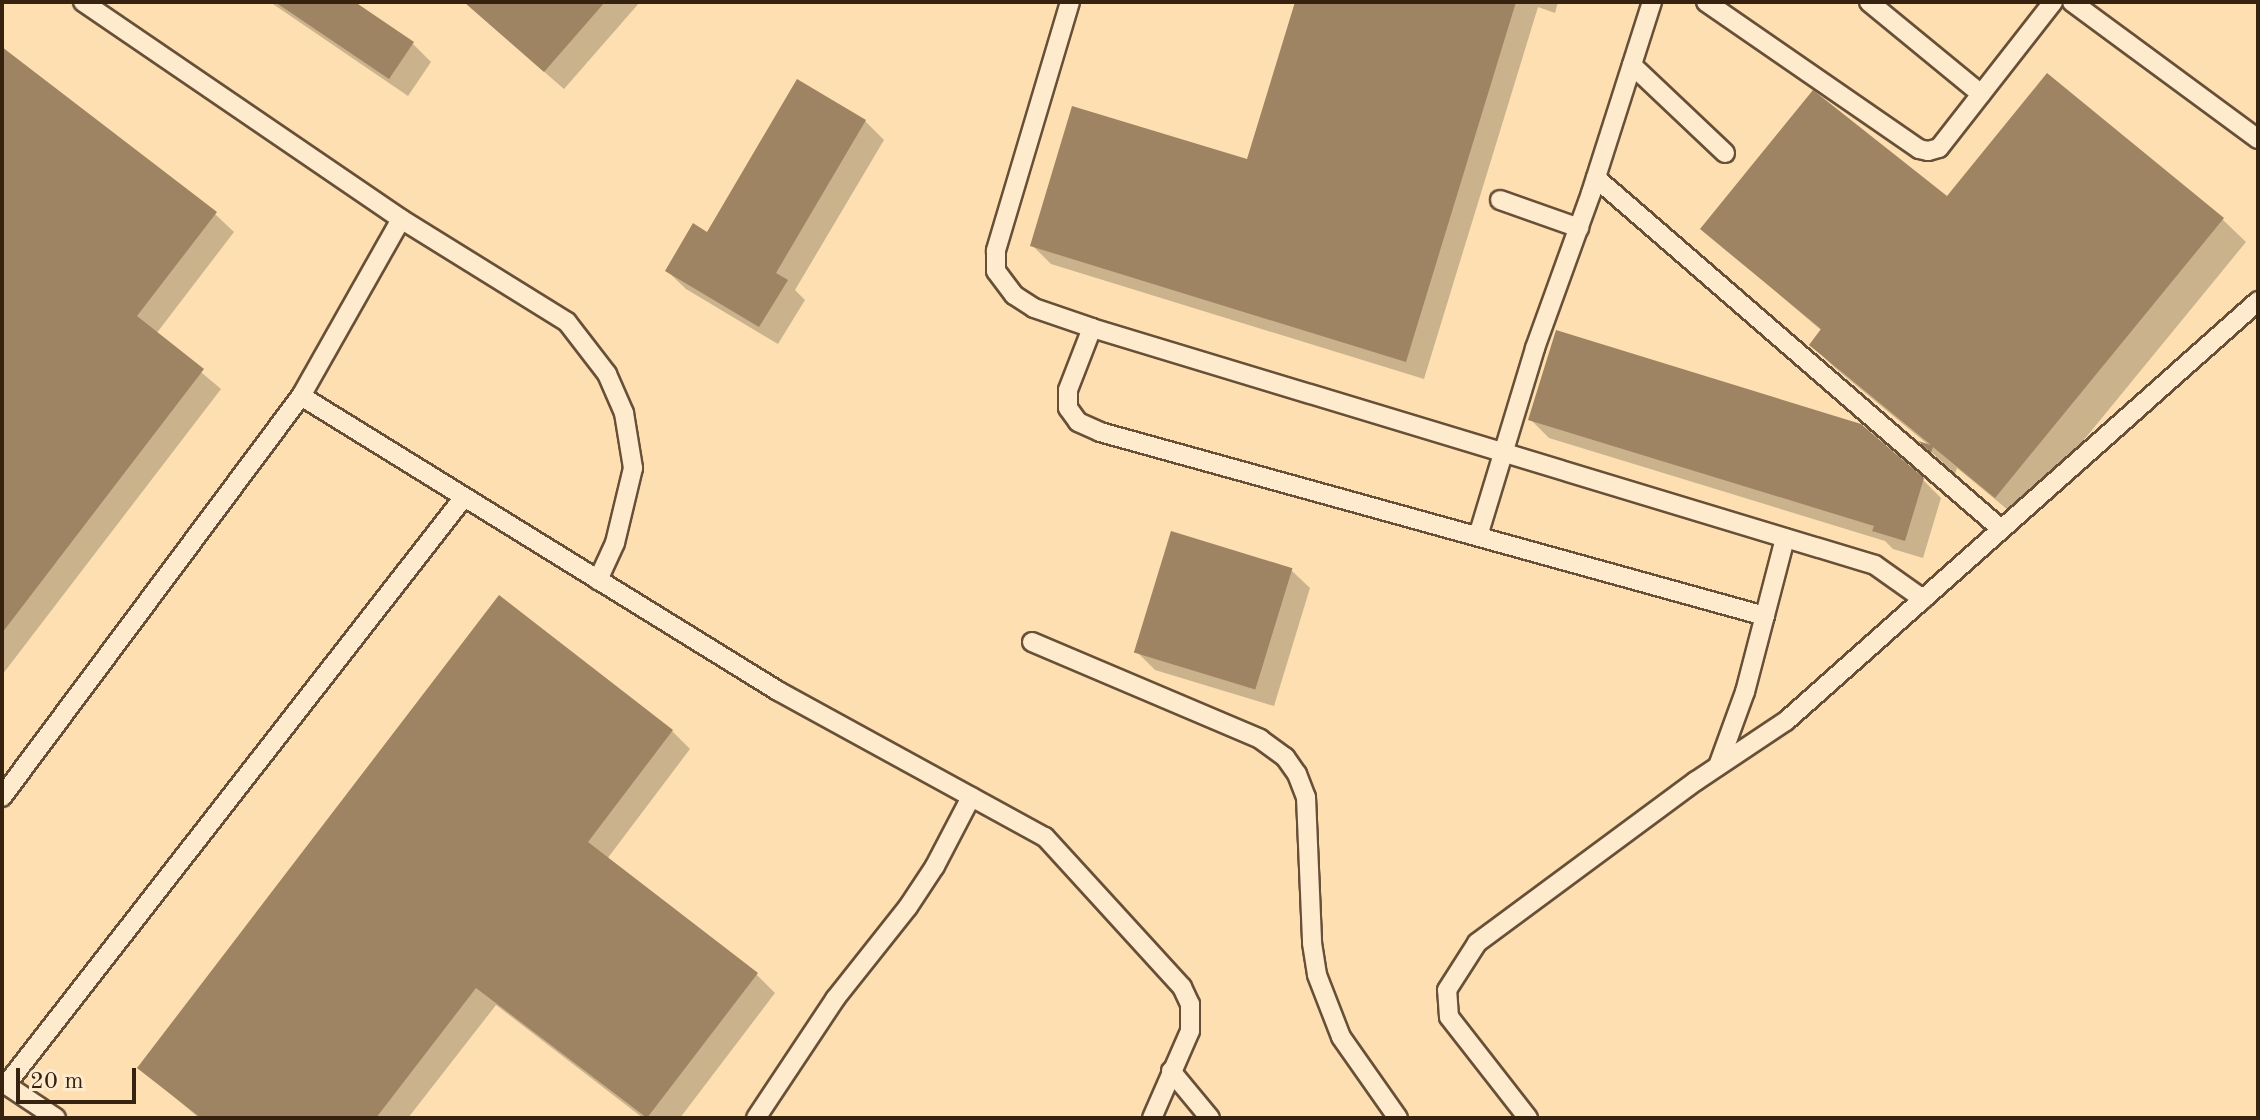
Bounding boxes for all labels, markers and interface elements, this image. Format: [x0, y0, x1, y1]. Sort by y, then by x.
scale bar [20, 1052, 140, 1102]
text: 20 m [30, 1070, 84, 1094]

